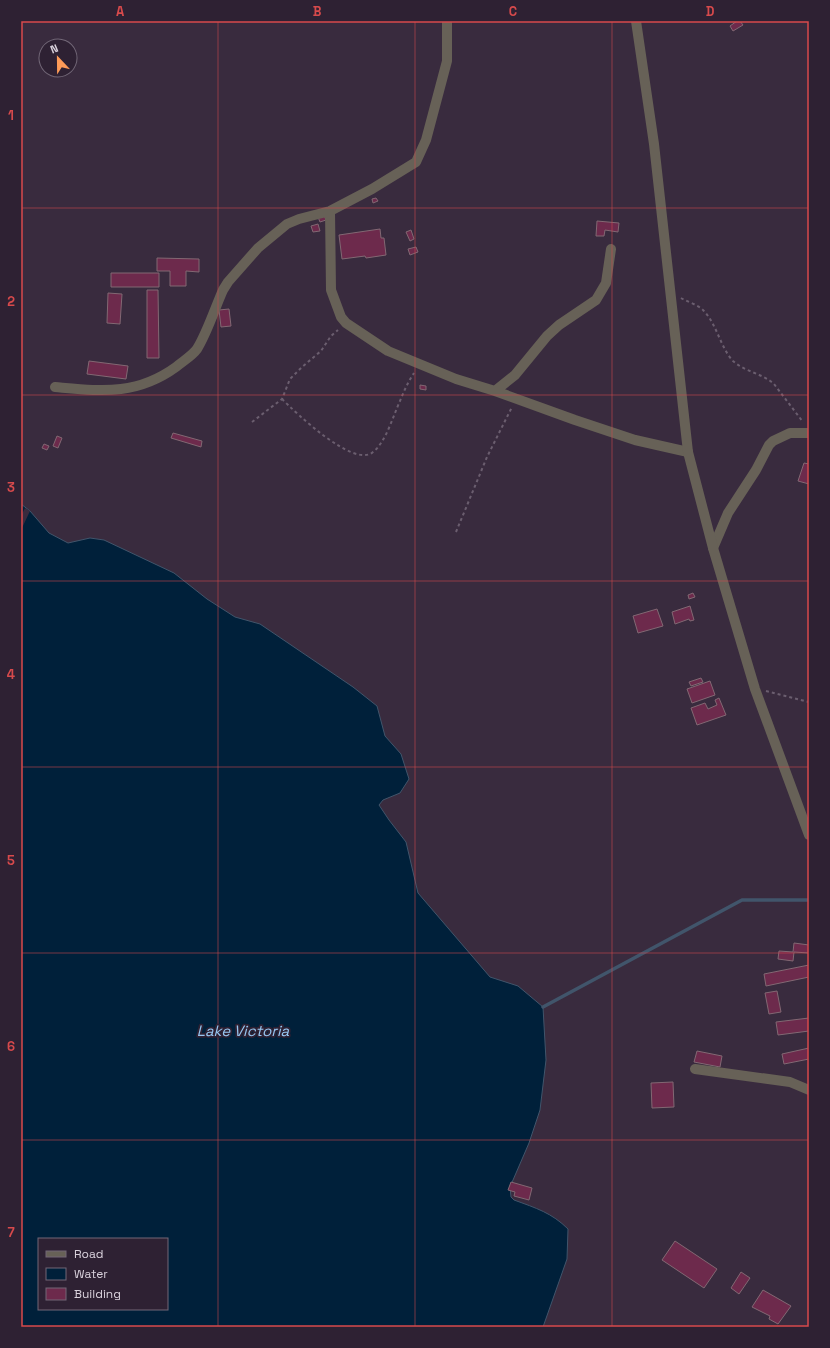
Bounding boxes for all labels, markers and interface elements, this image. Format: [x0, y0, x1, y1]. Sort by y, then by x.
text: A [116, 3, 125, 20]
text: B [313, 3, 322, 20]
text: C [509, 3, 517, 20]
text: D [706, 3, 715, 20]
north arrow [38, 38, 78, 78]
text: N [48, 41, 60, 57]
text: 1 [8, 107, 14, 124]
text: 2 [7, 293, 15, 310]
text: 3 [7, 479, 15, 496]
text: 4 [7, 666, 15, 683]
text: 5 [7, 852, 15, 869]
water label: Lake Victoria [197, 1021, 290, 1040]
text: 6 [7, 1038, 15, 1055]
text: 7 [7, 1224, 15, 1241]
legend [38, 1238, 168, 1310]
text: Road [74, 1246, 103, 1262]
text: Water [74, 1266, 108, 1282]
text: Building [74, 1286, 121, 1302]

